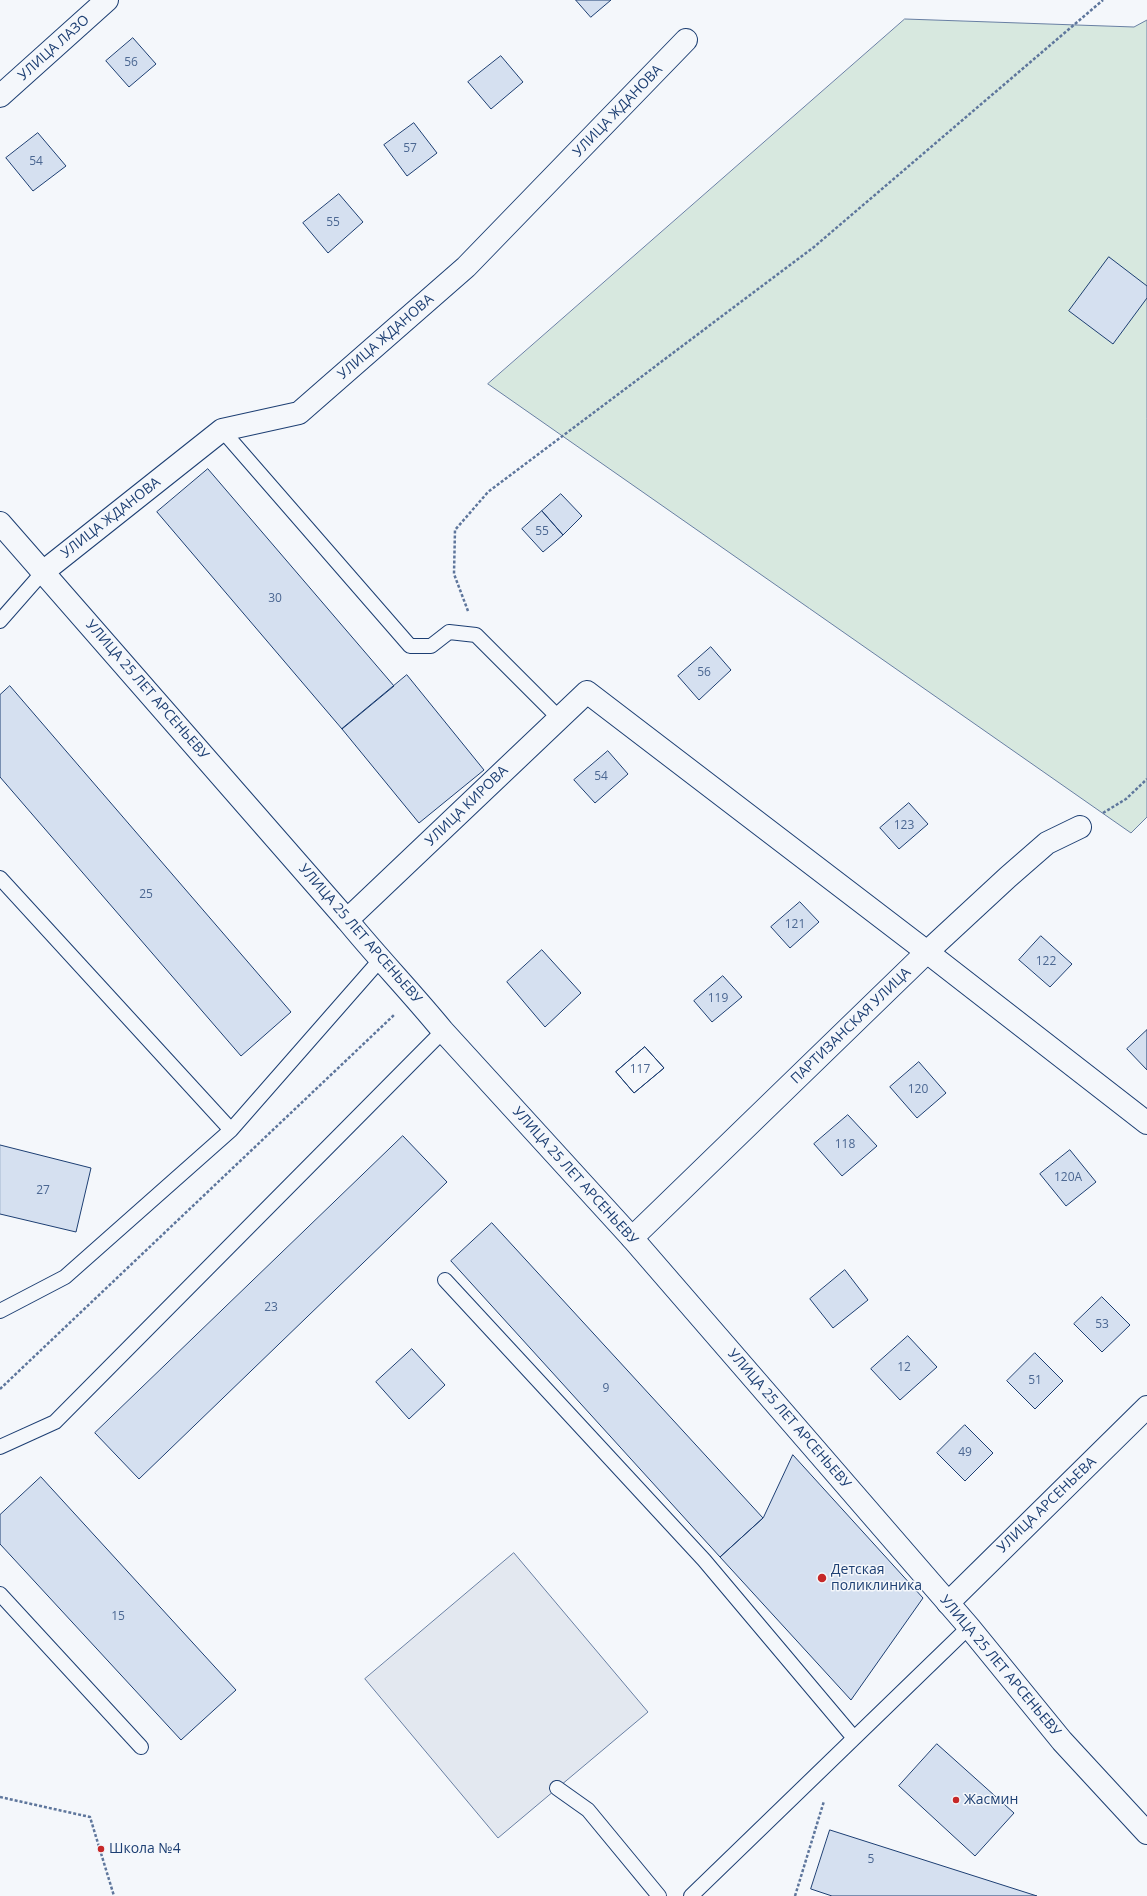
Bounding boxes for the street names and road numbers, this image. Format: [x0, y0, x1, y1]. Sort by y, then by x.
street label: УЛИЦА ЛАЗО [15, 12, 93, 84]
street label: УЛИЦА ЖДАНОВА [570, 62, 666, 160]
street label: УЛИЦА ЖДАНОВА [335, 291, 437, 383]
street label: УЛИЦА ЖДАНОВА [58, 474, 164, 562]
street label: УЛИЦА 25 ЛЕТ АРСЕНЬЕВУ [82, 617, 212, 763]
street label: УЛИЦА КИРОВА [422, 762, 512, 850]
street label: УЛИЦА 25 ЛЕТ АРСЕНЬЕВУ [295, 861, 425, 1007]
street label: ПАРТИЗАНСКАЯ УЛИЦА [788, 964, 914, 1088]
street label: УЛИЦА 25 ЛЕТ АРСЕНЬЕВУ [509, 1104, 641, 1248]
street label: УЛИЦА 25 ЛЕТ АРСЕНЬЕВУ [724, 1346, 854, 1492]
street label: УЛИЦА АРСЕНЬЕВА [994, 1454, 1100, 1556]
street label: УЛИЦА 25 ЛЕТ АРСЕНЬЕВУ [936, 1592, 1064, 1740]

